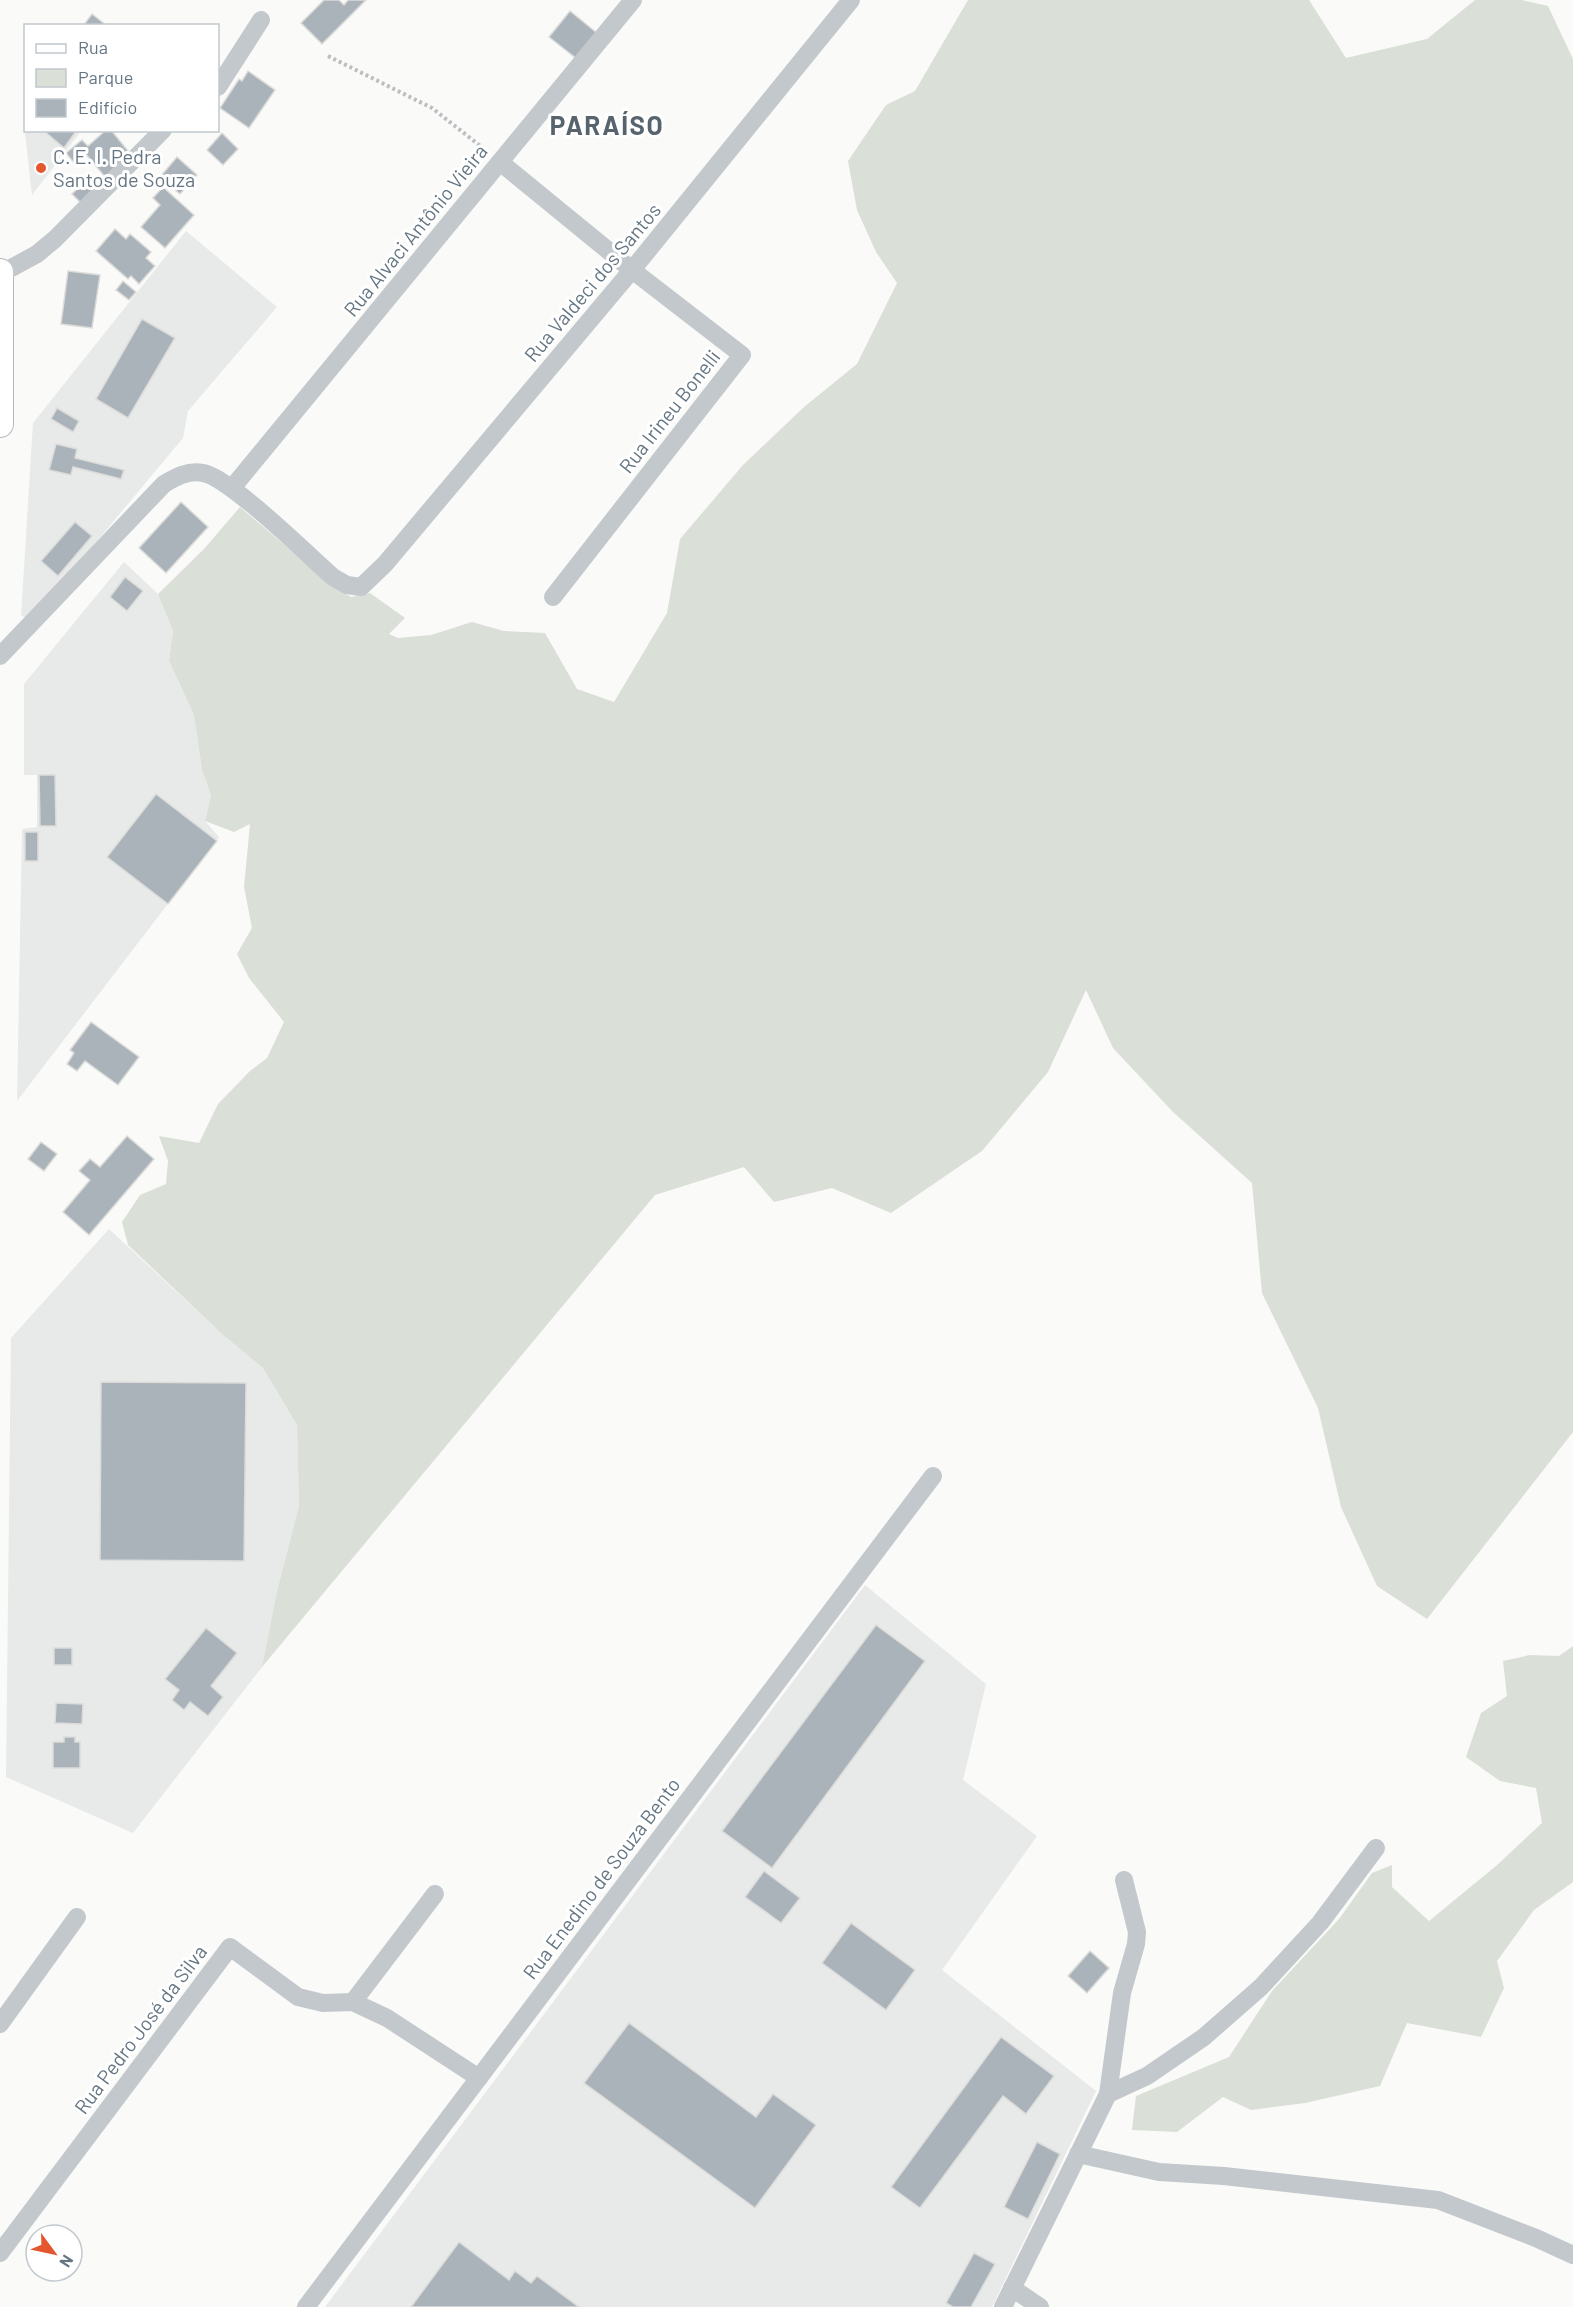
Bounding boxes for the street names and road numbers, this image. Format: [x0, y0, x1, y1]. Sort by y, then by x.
street label: Rua Alvaci Antônio Vieira [338, 139, 492, 321]
street label: Rua Valdeci dos Santos [519, 198, 665, 366]
street label: Rua Irineu Bonelli [613, 345, 725, 477]
street label: Rua Enedino de Souza Bento [517, 1773, 685, 1983]
street label: Rua Pedro José da Silva [69, 1940, 211, 2118]

